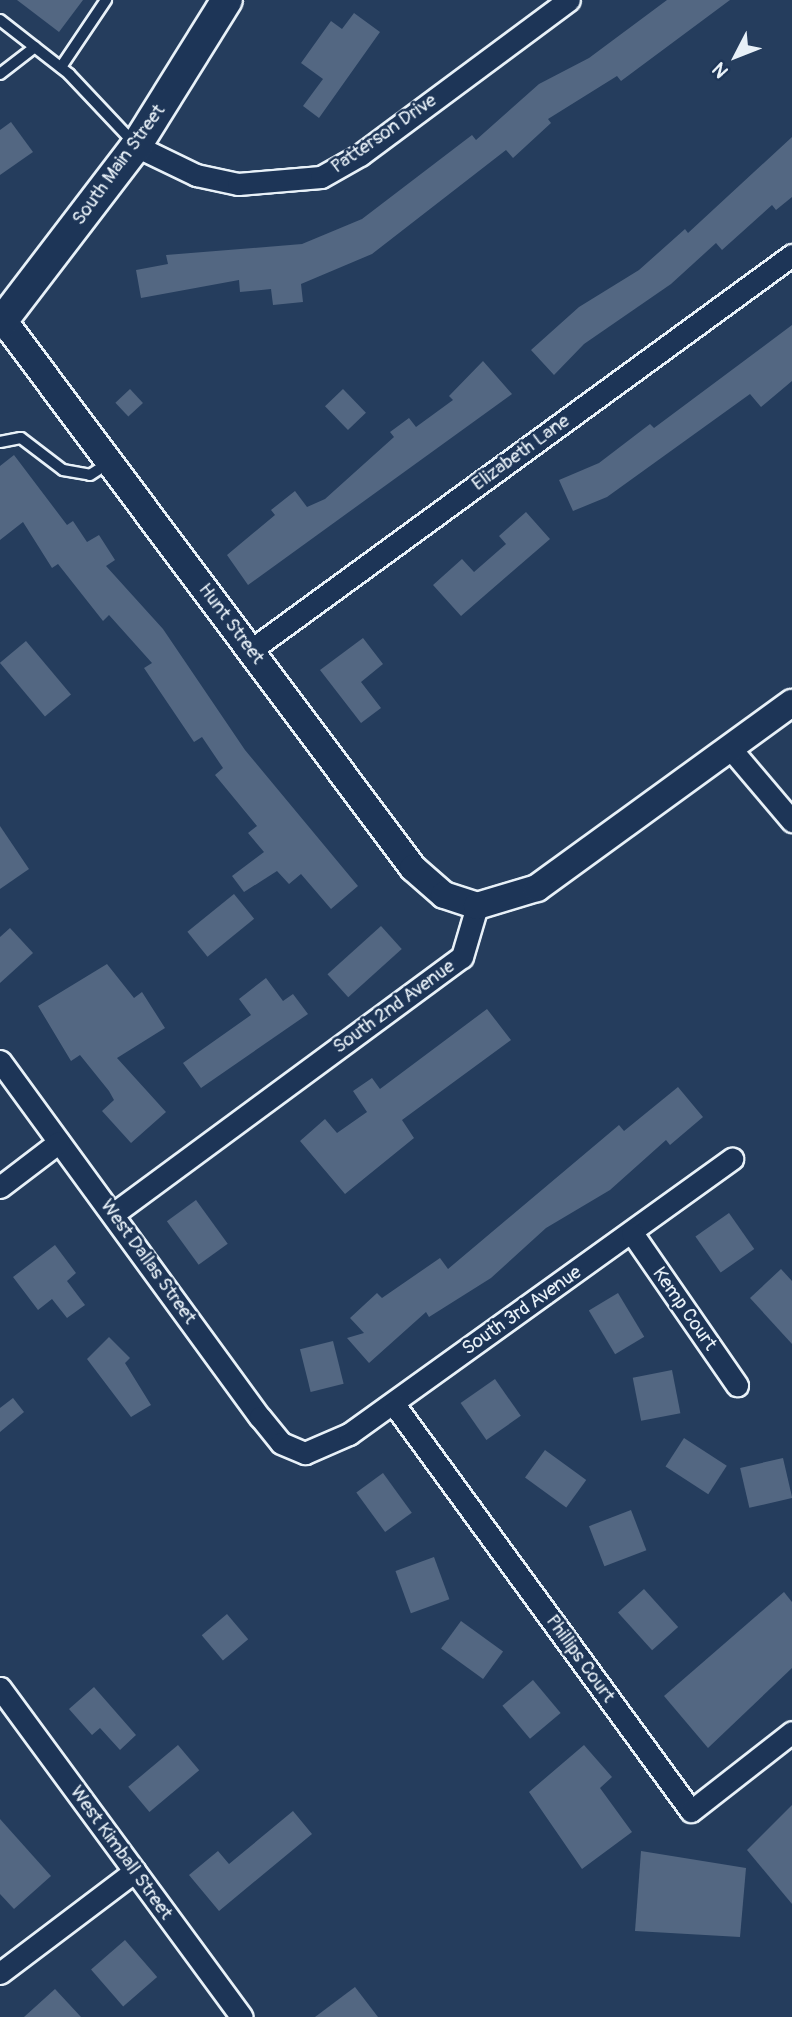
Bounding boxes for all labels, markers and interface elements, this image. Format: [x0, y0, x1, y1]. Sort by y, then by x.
north arrow [701, 21, 771, 91]
text: N [707, 57, 734, 83]
street label: Patterson Drive [327, 89, 441, 179]
street label: South Main Street [68, 100, 170, 230]
street label: Elizabeth Lane [468, 410, 574, 496]
street label: Hunt Street [193, 579, 269, 669]
street label: South 2nd Avenue [329, 955, 459, 1059]
street label: West Dallas Street [95, 1195, 201, 1329]
street label: South 3rd Avenue [458, 1261, 586, 1361]
street label: Kemp Court [647, 1263, 721, 1355]
street label: Phillips Court [541, 1611, 619, 1707]
street label: West Kimball Street [65, 1782, 177, 1924]

